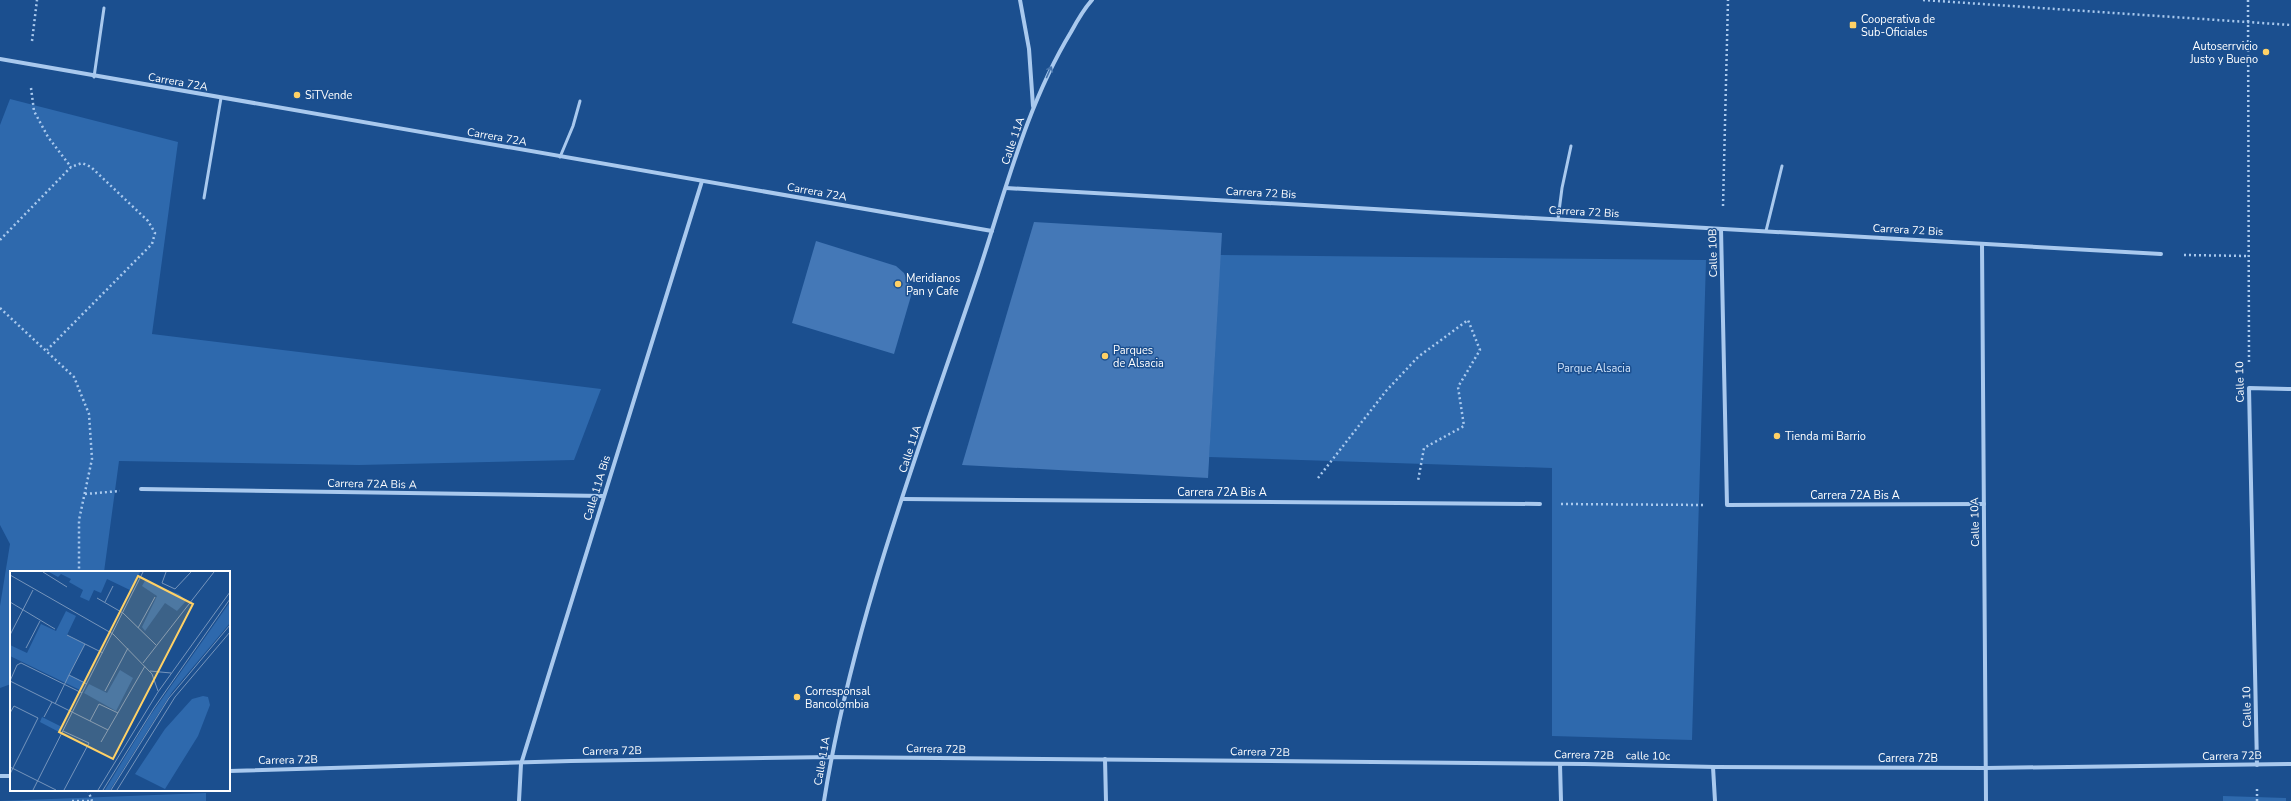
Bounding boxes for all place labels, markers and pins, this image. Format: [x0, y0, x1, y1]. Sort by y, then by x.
place label: Cooperativa de Sub-Oficiales [1861, 12, 1935, 40]
marker: Cooperativa de Sub-Oficiales [1848, 20, 1858, 30]
place label: Autoserrvicio Justo y Bueno [2189, 39, 2258, 67]
marker: Autoserrvicio Justo y Bueno [2261, 47, 2271, 57]
place label: SiTVende [305, 88, 353, 103]
marker: SiTVende [292, 90, 302, 100]
place label: Meridianos Pan y Cafe [906, 271, 960, 299]
marker: Meridianos Pan y Cafe [893, 279, 903, 289]
place label: Parques de Alsacia [1113, 343, 1164, 371]
marker: Parques de Alsacia [1100, 351, 1110, 361]
place label: Tienda mi Barrio [1785, 429, 1866, 444]
marker: Tienda mi Barrio [1772, 431, 1782, 441]
place label: Corresponsal Bancolombia [805, 684, 871, 712]
marker: Corresponsal Bancolombia [792, 692, 802, 702]

